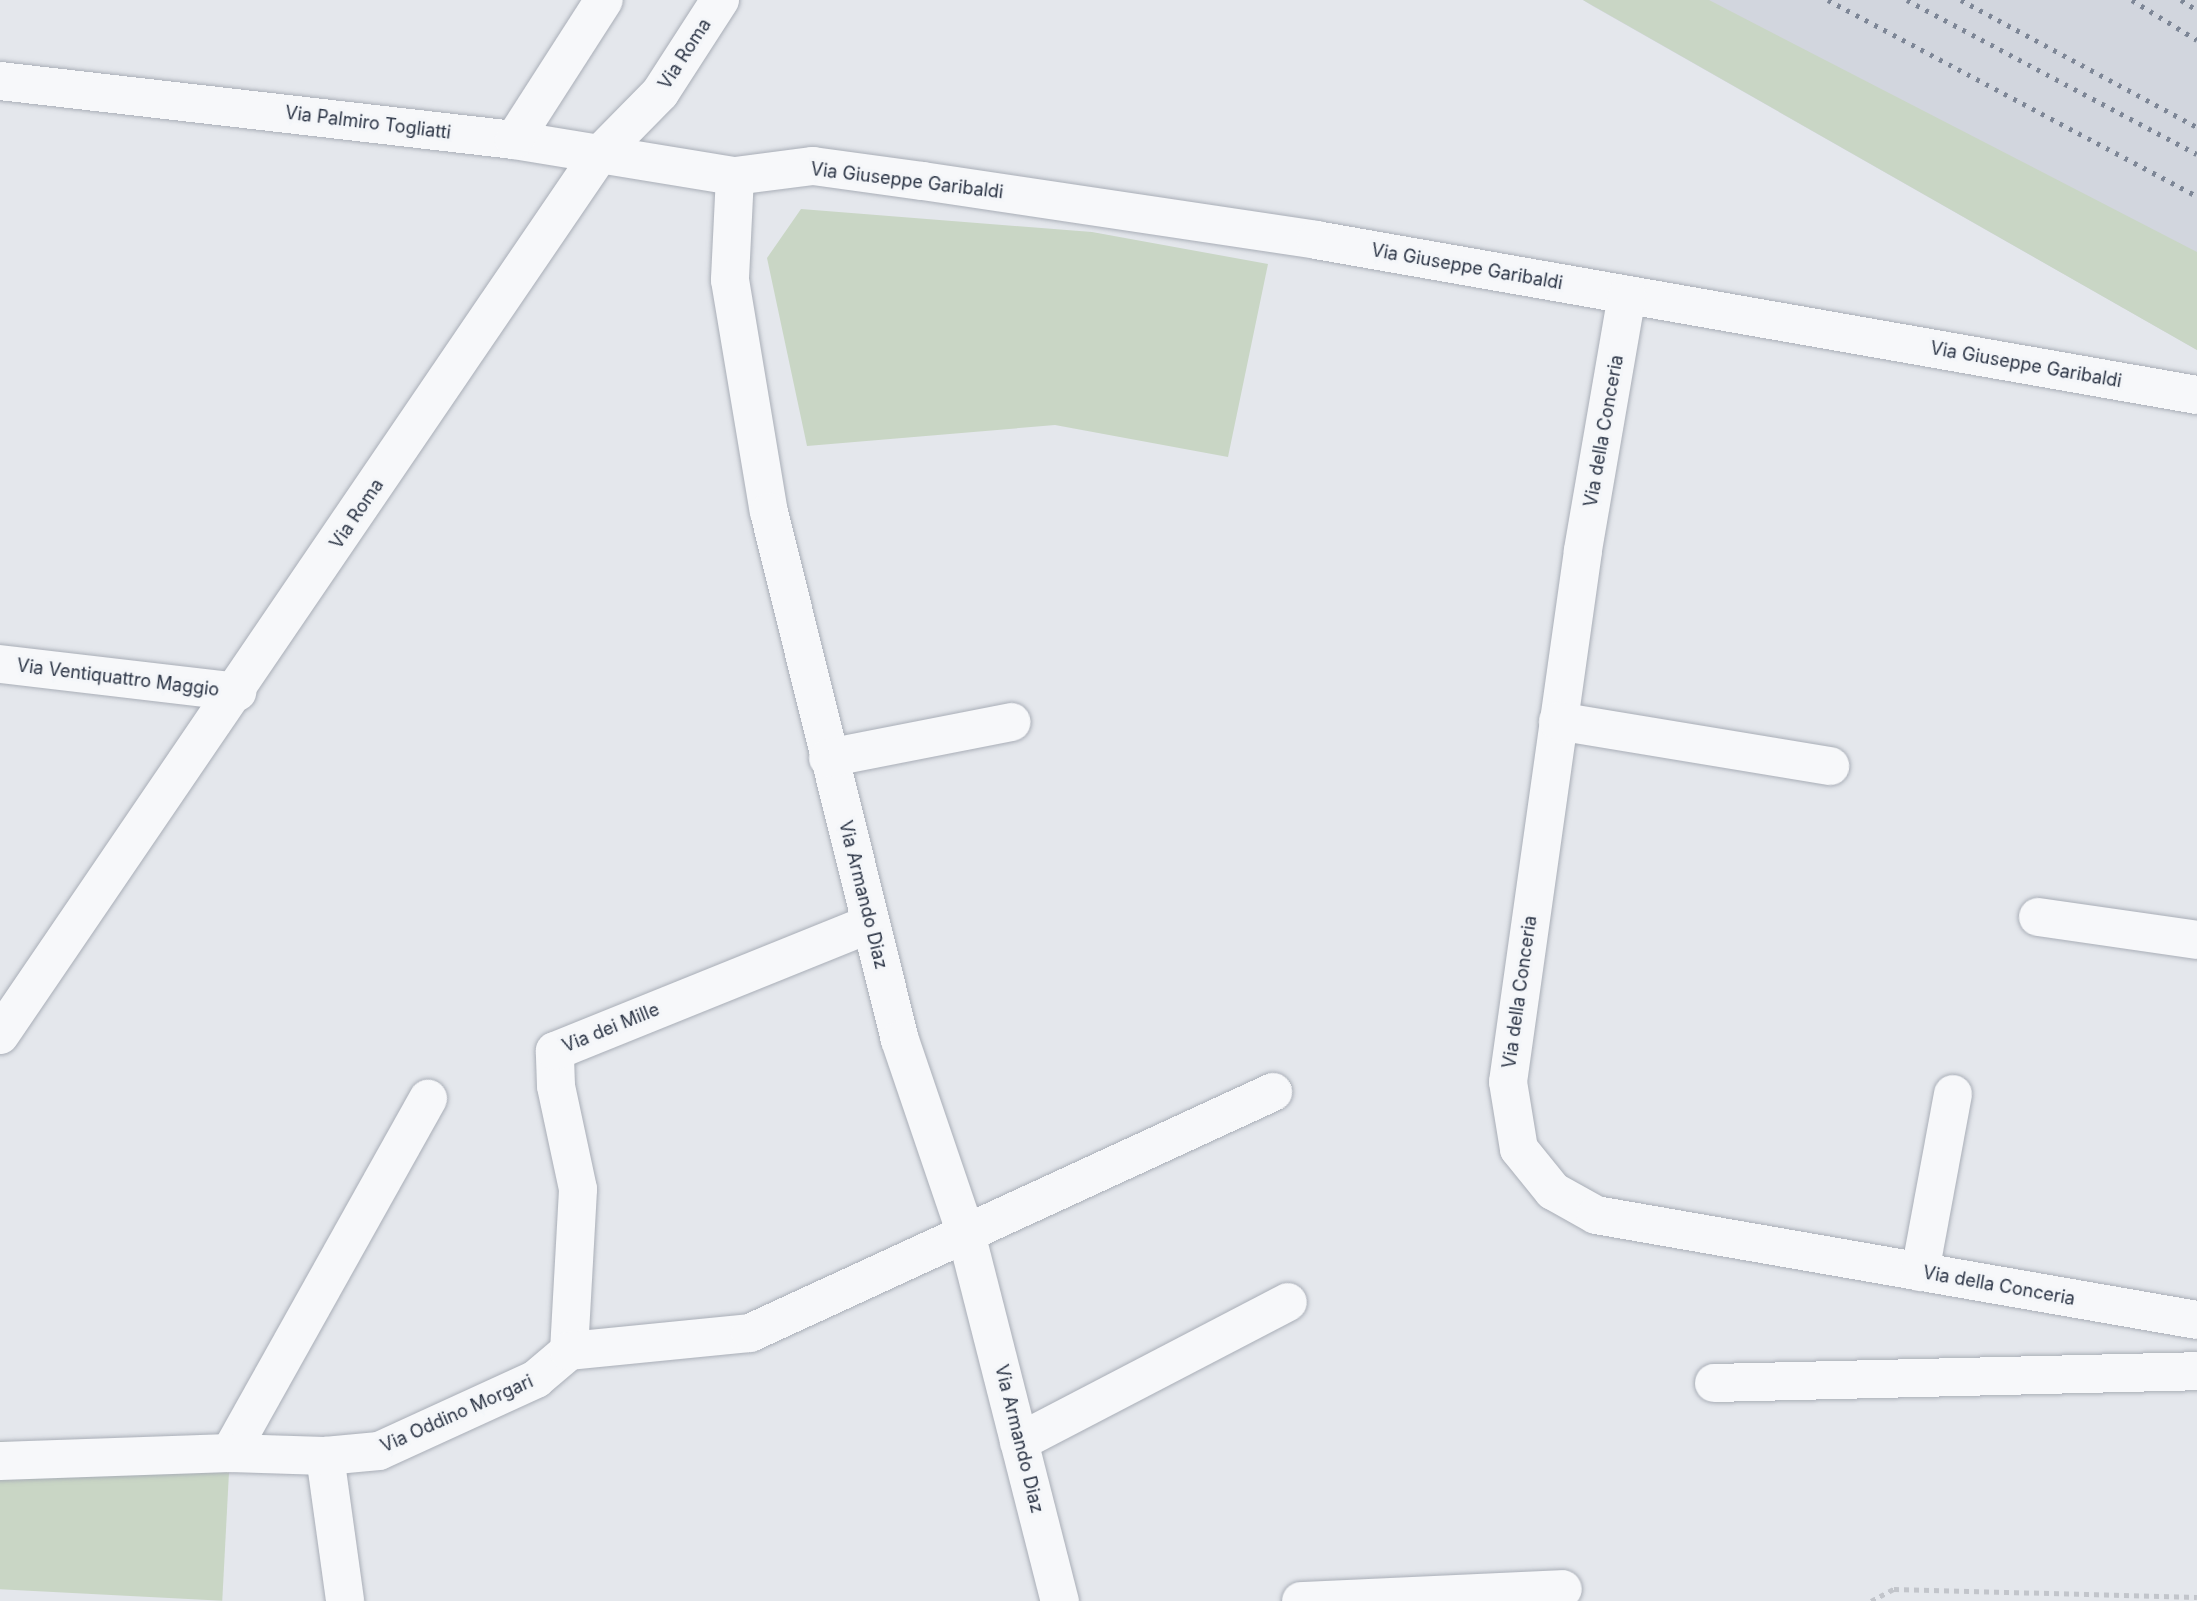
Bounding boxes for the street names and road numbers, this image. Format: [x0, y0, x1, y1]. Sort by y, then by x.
street label: Via Roma [654, 15, 716, 93]
street label: Via Palmiro Togliatti [284, 102, 452, 144]
street label: Via Giuseppe Garibaldi [809, 158, 1005, 204]
street label: Via Giuseppe Garibaldi [1370, 240, 1564, 294]
street label: Via Giuseppe Garibaldi [1929, 338, 2123, 392]
street label: Via della Conceria [1580, 353, 1628, 509]
street label: Via Roma [326, 475, 388, 553]
street label: Via Ventiquattro Maggio [16, 655, 220, 701]
street label: Via Armando Diaz [834, 819, 892, 971]
street label: Via della Conceria [1499, 914, 1541, 1070]
street label: Via dei Mille [559, 999, 663, 1057]
street label: Via della Conceria [1921, 1262, 2077, 1310]
street label: Via Armando Diaz [990, 1363, 1048, 1515]
street label: Via Oddino Morgari [377, 1371, 537, 1457]

